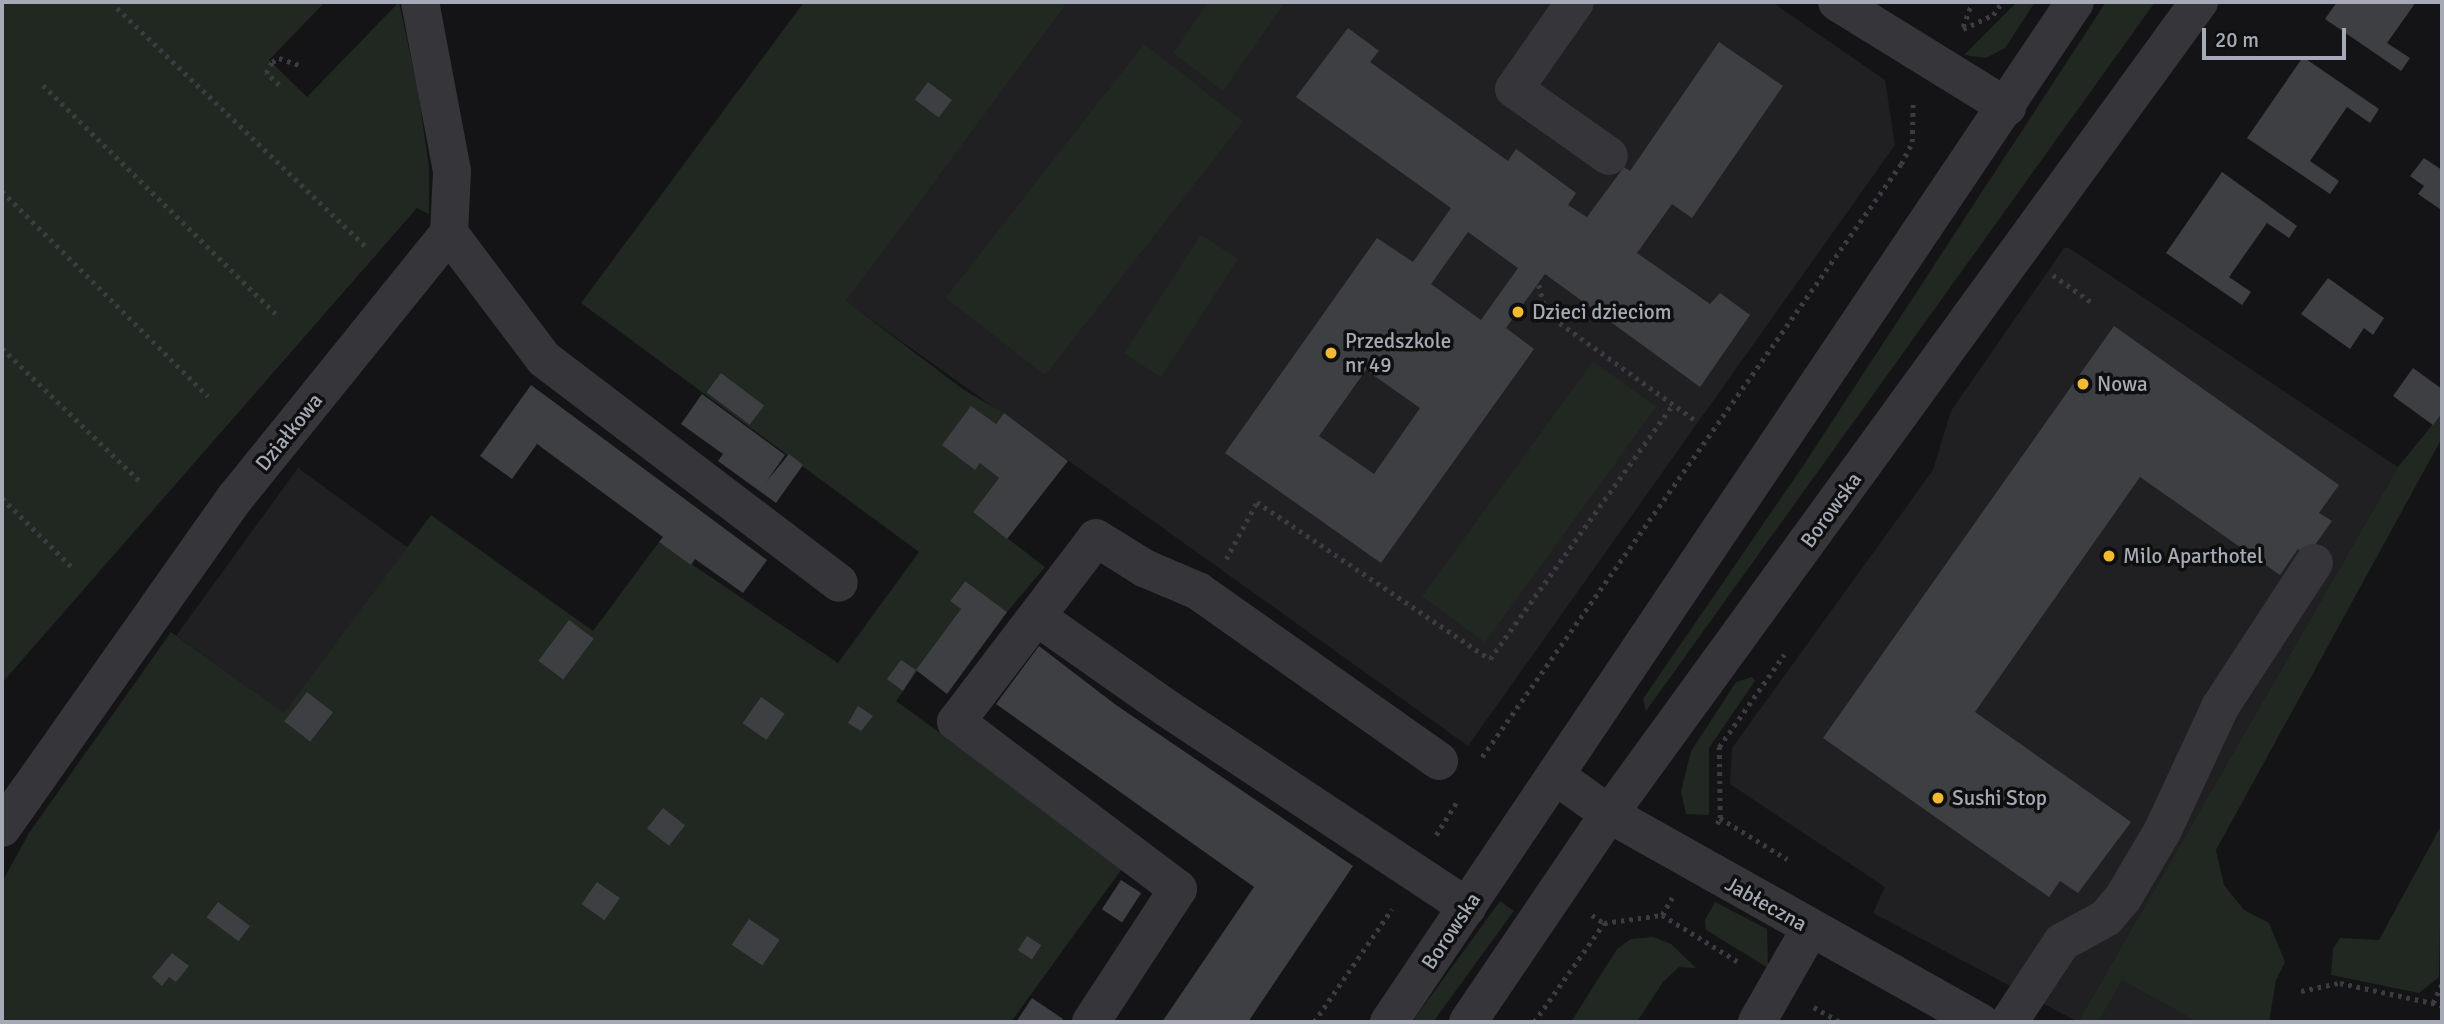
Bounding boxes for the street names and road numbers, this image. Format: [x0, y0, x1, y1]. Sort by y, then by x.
street label: Działkowa [250, 388, 328, 476]
street label: Borowska [1795, 467, 1867, 553]
street label: Jabłeczna [1721, 871, 1811, 937]
street label: Borowska [1416, 888, 1486, 974]

